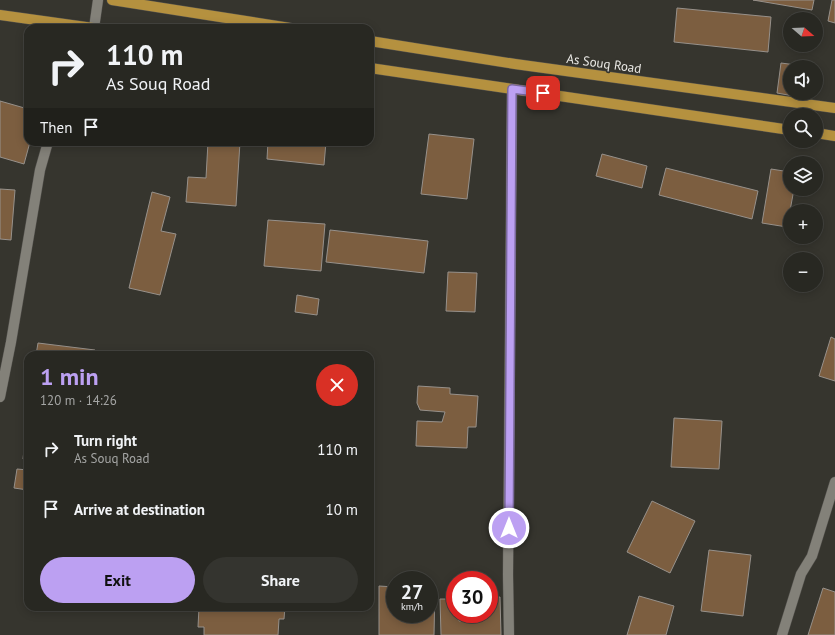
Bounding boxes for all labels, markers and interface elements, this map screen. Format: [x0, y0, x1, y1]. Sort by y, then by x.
north arrow [783, 12, 823, 52]
map controls [783, 12, 823, 292]
text: 110 m [106, 36, 183, 73]
icon: right [40, 40, 92, 92]
street label: As Souq Road [565, 50, 642, 77]
button: sound [783, 60, 823, 100]
text: As Souq Road [106, 72, 210, 95]
pin [526, 76, 560, 110]
icon: arrive [532, 82, 554, 104]
button: search [783, 108, 823, 148]
icon: arrive [80, 116, 102, 138]
text: Then [40, 118, 72, 137]
button: layers [783, 156, 823, 196]
button: + [783, 204, 823, 244]
button: − [783, 252, 823, 292]
text: 1 min [40, 361, 99, 392]
button: close [316, 364, 358, 406]
text: 120 m · 14:26 [40, 392, 117, 409]
text: Turn right [74, 431, 137, 450]
icon: right [40, 438, 62, 460]
text: 110 m [317, 440, 358, 459]
text: As Souq Road [74, 450, 149, 467]
icon: arrive [40, 498, 62, 520]
text: Arrive at destination [74, 500, 205, 519]
text: 10 m [325, 500, 358, 519]
position arrow [488, 507, 530, 549]
button: Exit [40, 557, 195, 603]
button: Share [203, 557, 358, 603]
speed limit sign: 30 [446, 571, 498, 623]
text: 27 [401, 579, 423, 605]
text: km/h [401, 600, 423, 613]

